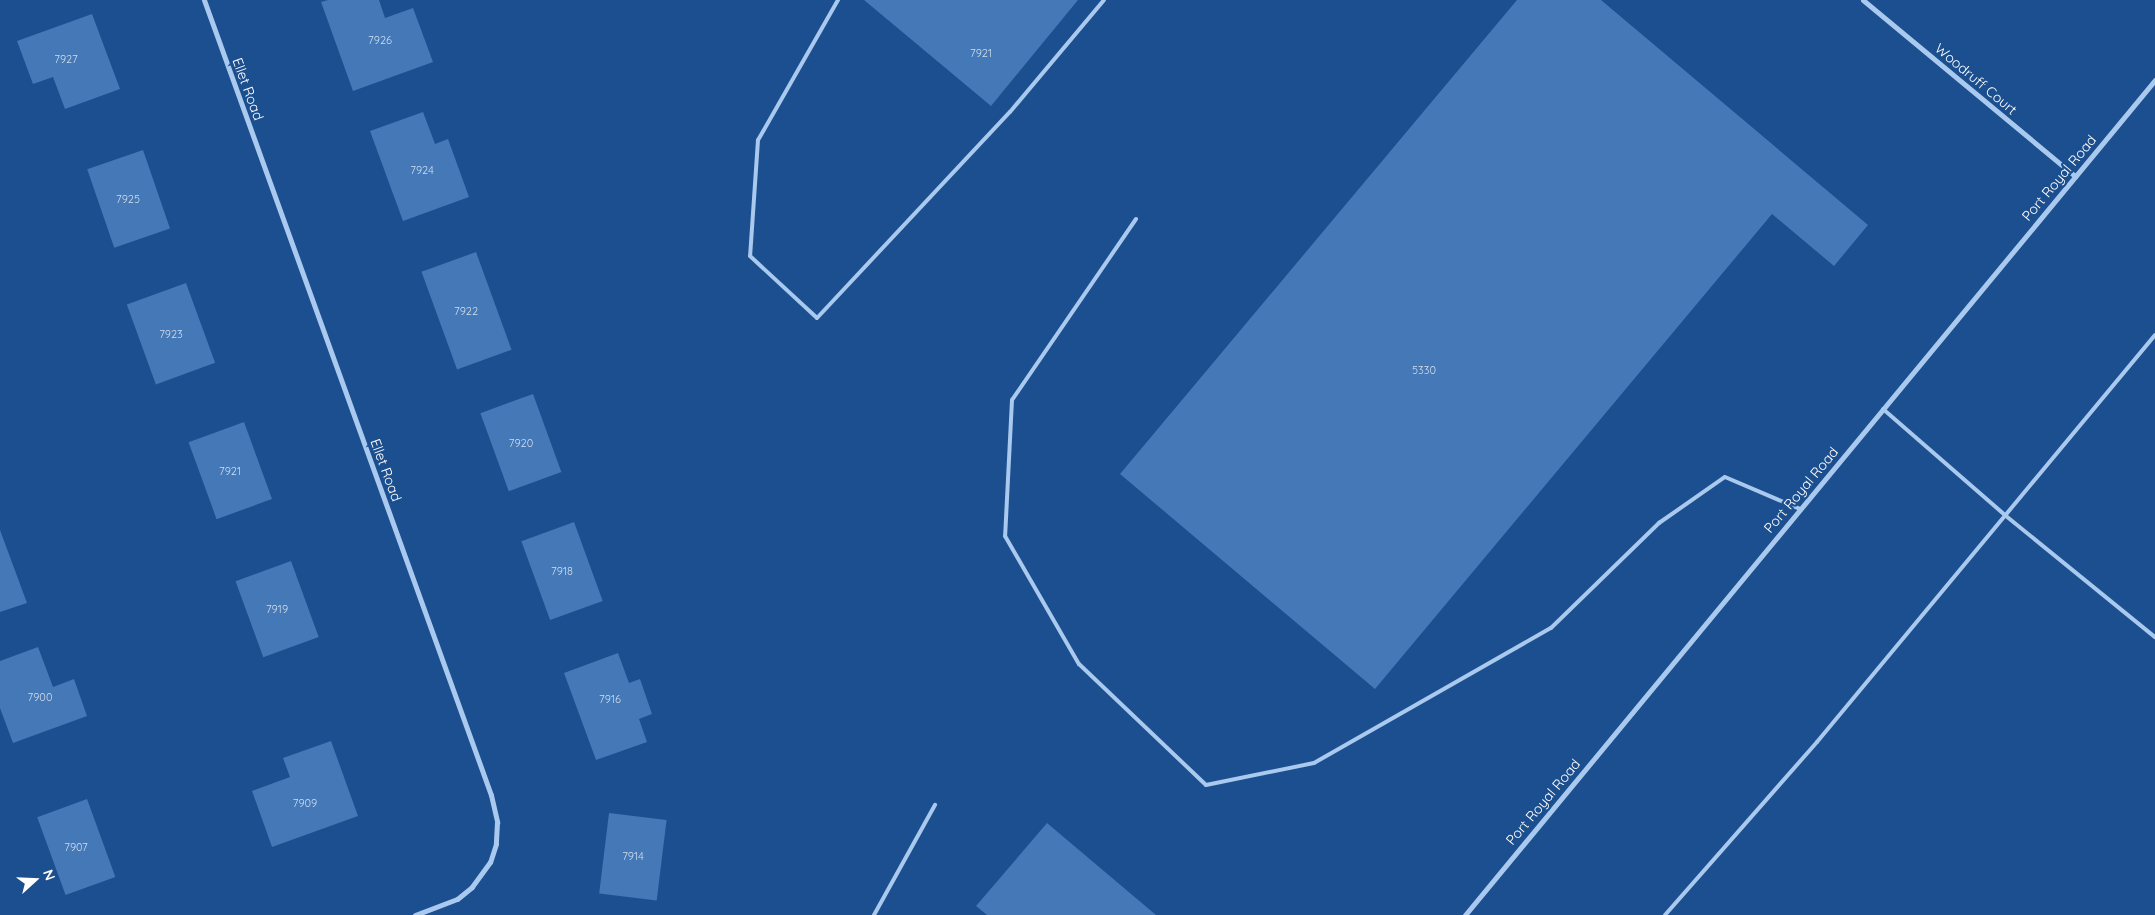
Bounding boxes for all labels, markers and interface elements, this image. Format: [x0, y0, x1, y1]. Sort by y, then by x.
house number: 7926 [368, 33, 392, 47]
street label: Woodruff Court [1932, 40, 2020, 118]
house number: 7921 [970, 46, 992, 60]
house number: 7927 [54, 52, 78, 66]
street label: Ellet Road [229, 55, 267, 123]
street label: Port Royal Road [2018, 132, 2100, 224]
house number: 7924 [410, 163, 434, 177]
house number: 7925 [116, 192, 140, 206]
house number: 7922 [454, 304, 478, 318]
house number: 7923 [159, 327, 183, 341]
house number: 5330 [1412, 363, 1436, 377]
street label: Ellet Road [367, 436, 405, 504]
house number: 7920 [509, 436, 533, 450]
street label: Port Royal Road [1760, 444, 1842, 536]
house number: 7921 [219, 464, 241, 478]
house number: 7918 [551, 564, 573, 578]
house number: 7919 [266, 602, 288, 616]
house number: 7900 [28, 690, 52, 704]
house number: 7916 [599, 692, 621, 706]
street label: Port Royal Road [1502, 756, 1584, 848]
house number: 7909 [293, 796, 317, 810]
house number: 7907 [64, 840, 88, 854]
house number: 7914 [622, 849, 644, 863]
north arrow [10, 855, 60, 905]
text: N [39, 867, 59, 883]

